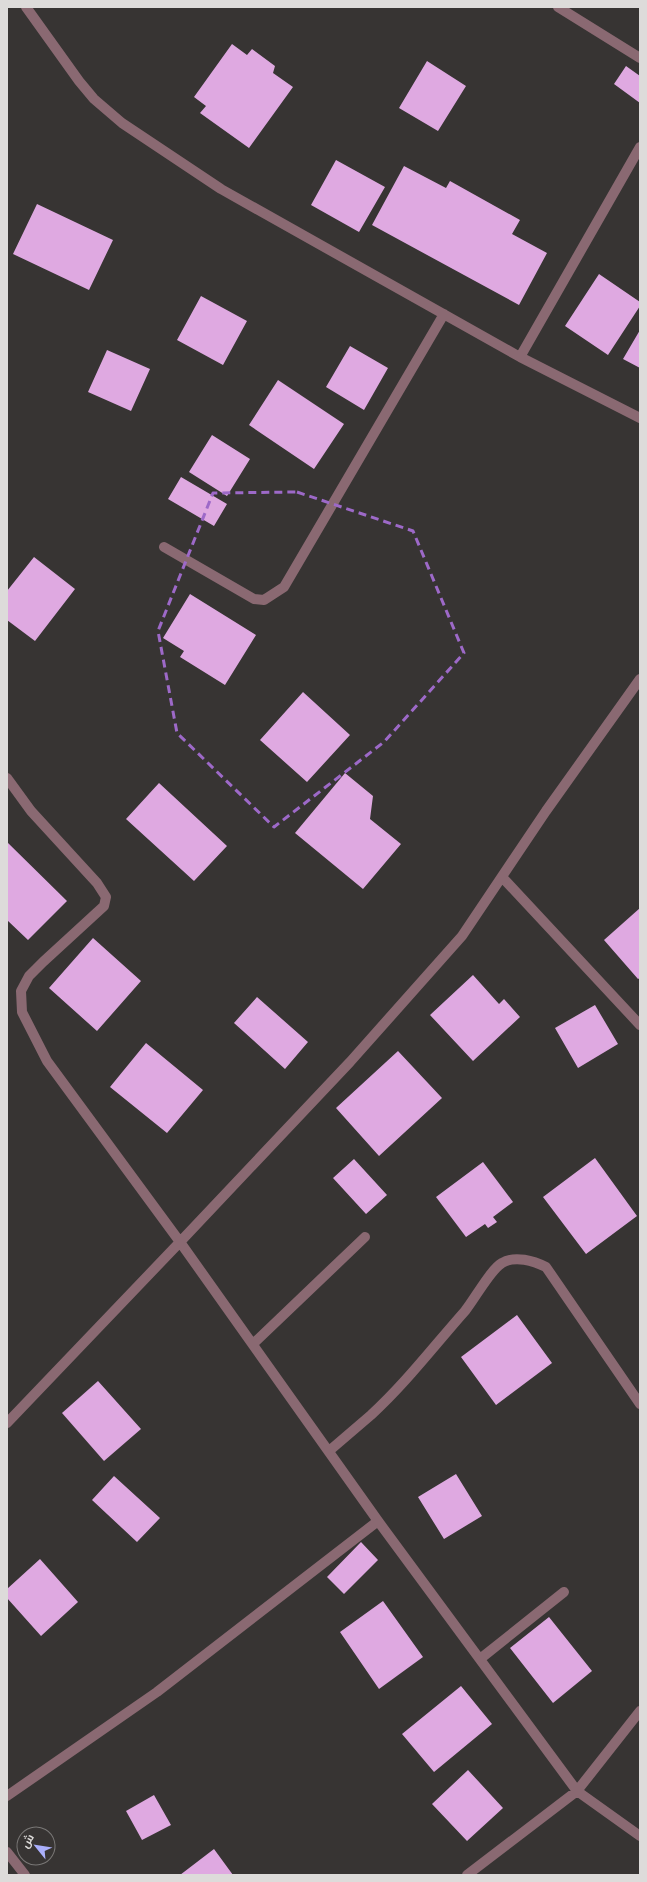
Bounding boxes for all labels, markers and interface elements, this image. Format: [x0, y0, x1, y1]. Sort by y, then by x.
north arrow [16, 1826, 56, 1866]
text: ش [17, 1831, 38, 1851]

